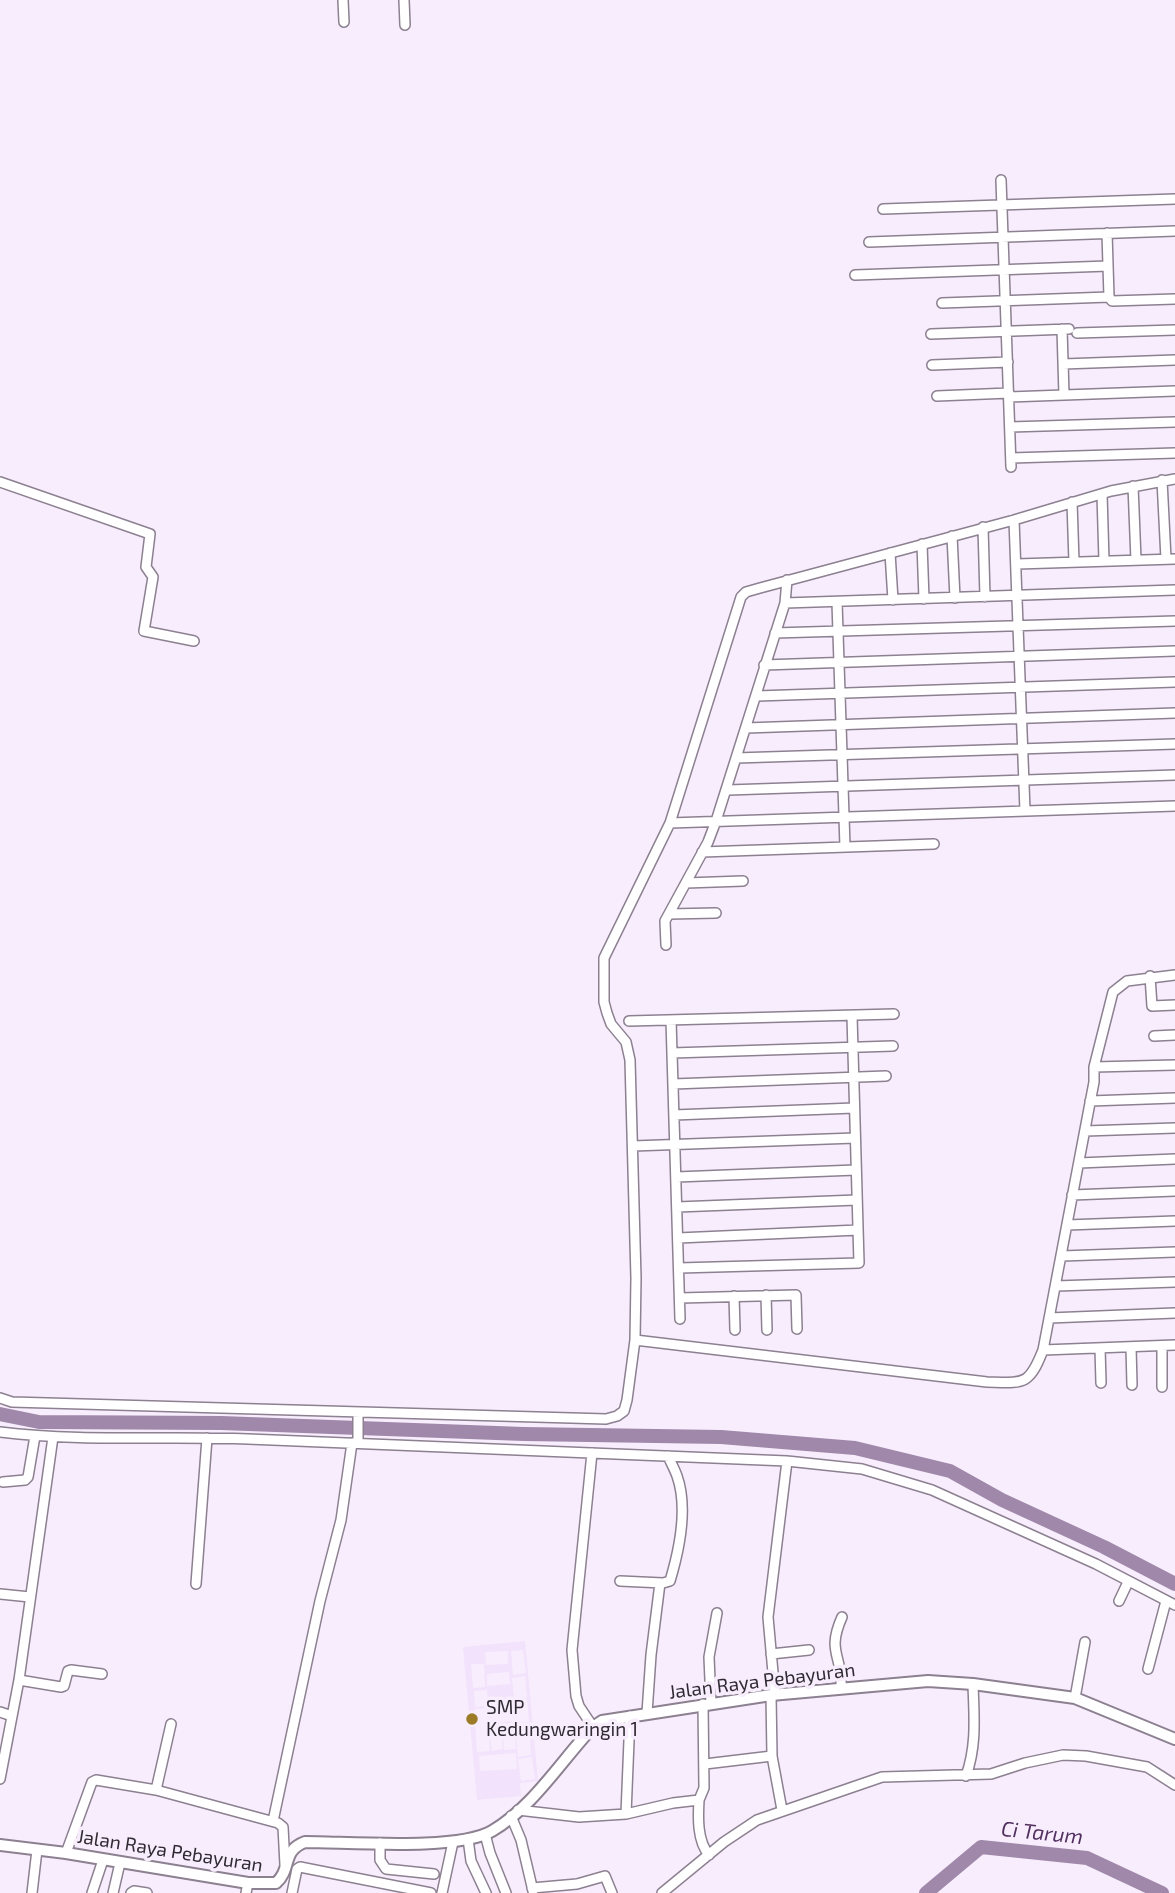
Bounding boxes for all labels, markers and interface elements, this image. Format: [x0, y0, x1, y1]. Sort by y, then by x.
street label: Jalan Raya Pebayuran [668, 1658, 856, 1704]
place label: SMP Kedungwaringin 1 [486, 1697, 638, 1741]
marker: SMP Kedungwaringin 1 [464, 1711, 480, 1727]
water label: Ci Tarum [1000, 1816, 1084, 1850]
street label: Jalan Raya Pebayuran [76, 1825, 264, 1877]

